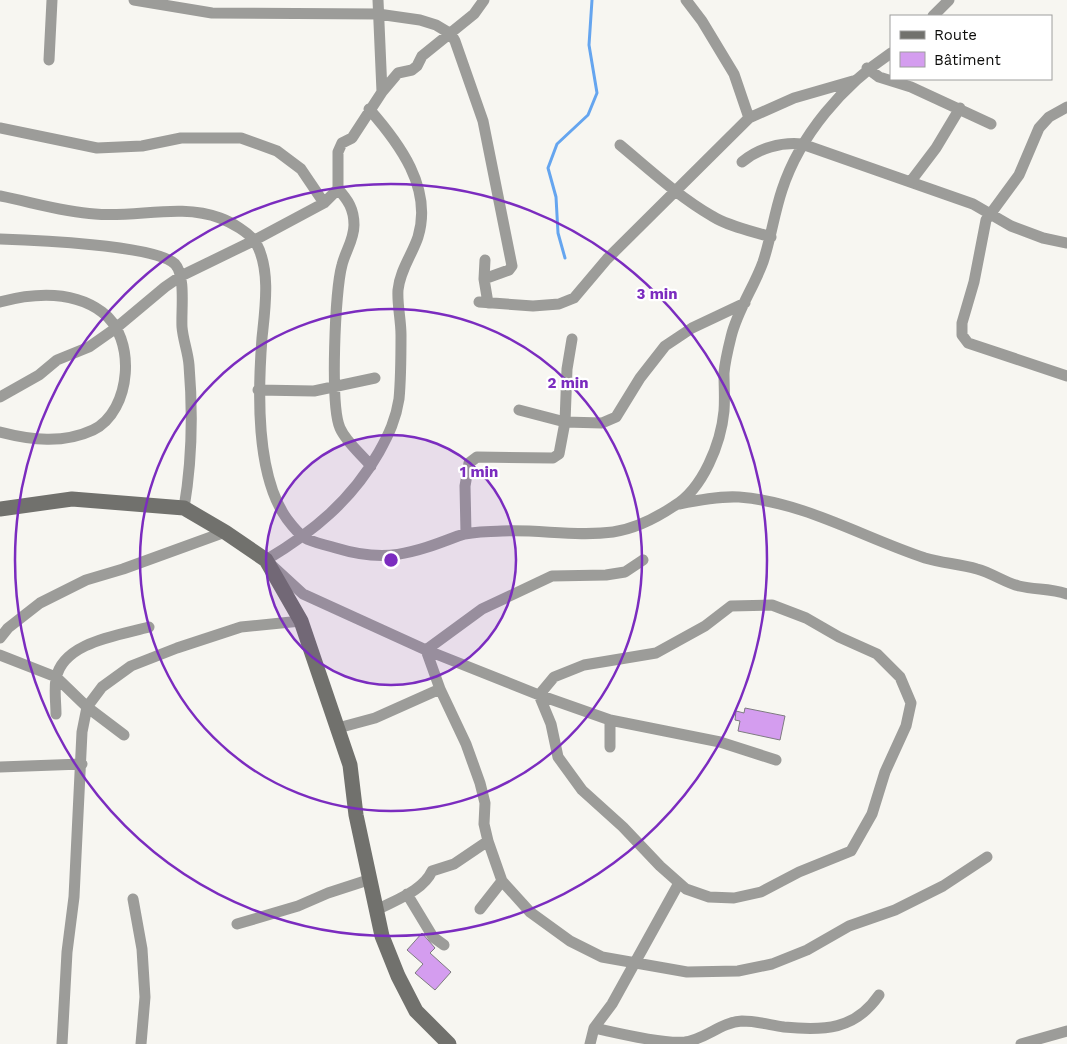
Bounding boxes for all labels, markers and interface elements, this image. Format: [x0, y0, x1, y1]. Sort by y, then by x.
legend [890, 15, 1052, 80]
text: Route [934, 26, 977, 44]
text: Bâtiment [934, 51, 1001, 69]
text: 3 min [637, 285, 677, 303]
text: 2 min [547, 374, 589, 392]
text: 1 min [460, 463, 498, 481]
centre of rings [382, 551, 400, 569]

